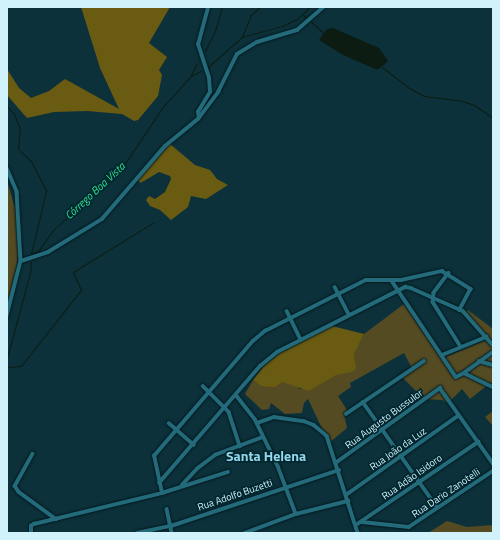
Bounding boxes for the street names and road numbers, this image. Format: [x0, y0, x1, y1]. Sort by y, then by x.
street label: Rua Augusto Bussulor [343, 387, 425, 451]
street label: Rua João da Luz [367, 425, 429, 473]
street label: Rua Adão Isidoro [380, 452, 444, 502]
street label: Rua Dario Zanotelli [410, 466, 482, 520]
street label: Rua Adolfo Buzetti [196, 477, 274, 513]

